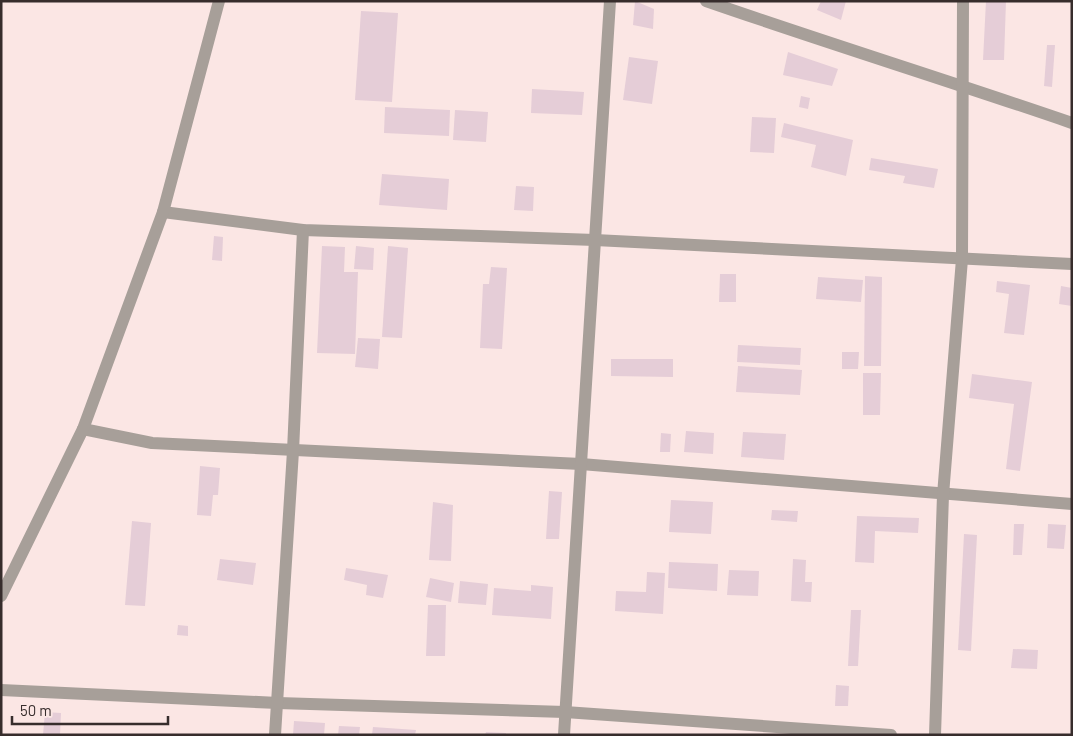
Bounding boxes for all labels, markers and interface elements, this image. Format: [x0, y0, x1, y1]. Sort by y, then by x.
scale bar [12, 694, 169, 726]
text: 50 m [20, 701, 52, 719]

